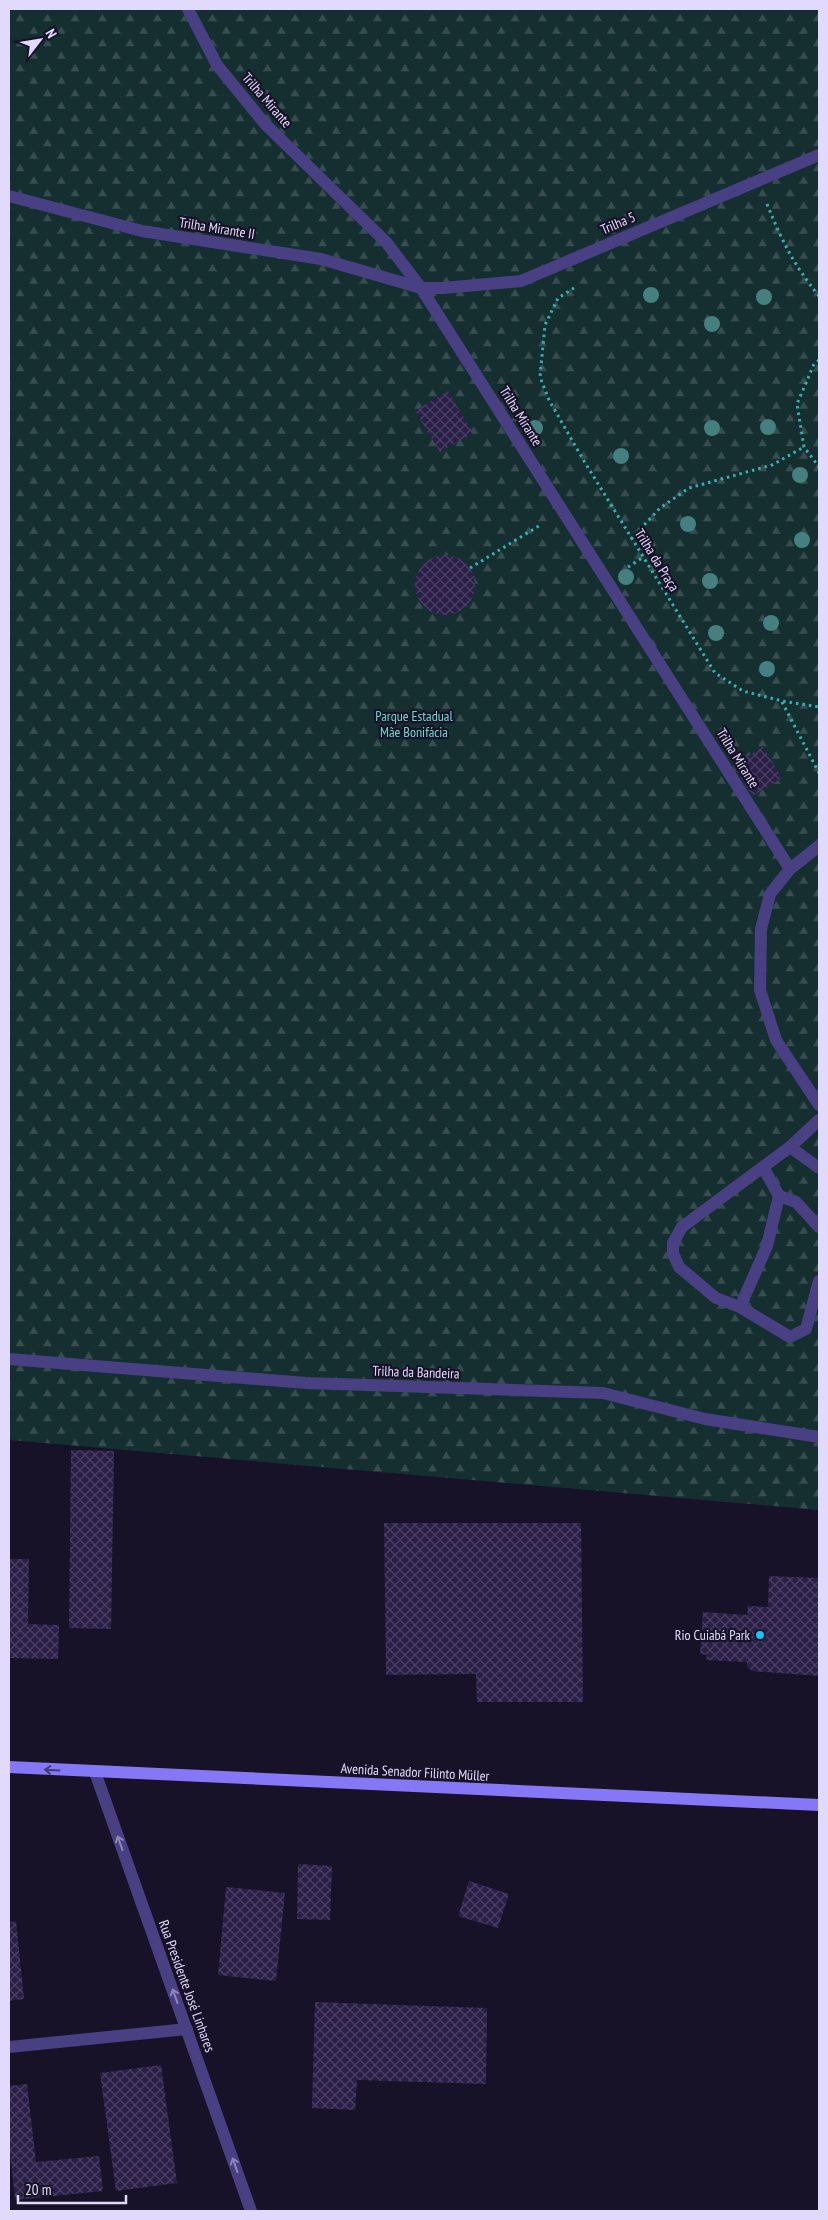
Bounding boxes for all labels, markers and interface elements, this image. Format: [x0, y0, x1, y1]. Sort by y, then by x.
north arrow [15, 15, 65, 65]
text: N [41, 25, 61, 41]
street label: Trilha Mirante [238, 69, 296, 131]
street label: Trilha 5 [598, 208, 638, 238]
street label: Trilha Mirante II [178, 213, 256, 243]
street label: Trilha Mirante [496, 383, 546, 449]
street label: Trilha da Praça [631, 525, 683, 595]
park label: Parque Estadual Mãe Bonifácia [375, 707, 453, 741]
street label: Trilha Mirante [713, 725, 763, 791]
street label: Trilha da Bandeira [372, 1361, 460, 1383]
place label: Rio Cuiabá Park [675, 1626, 751, 1644]
marker: Rio Cuiabá Park [754, 1629, 766, 1641]
street label: Avenida Senador Filinto Müller [340, 1759, 490, 1785]
one-way arrow [44, 1765, 60, 1774]
one-way arrow [115, 1835, 124, 1851]
street label: Rua Presidente José Linhares [155, 1918, 219, 2055]
one-way arrow [170, 1988, 179, 2004]
one-way arrow [230, 2158, 239, 2174]
scale bar [18, 2172, 125, 2204]
text: 20 m [25, 2180, 51, 2199]

